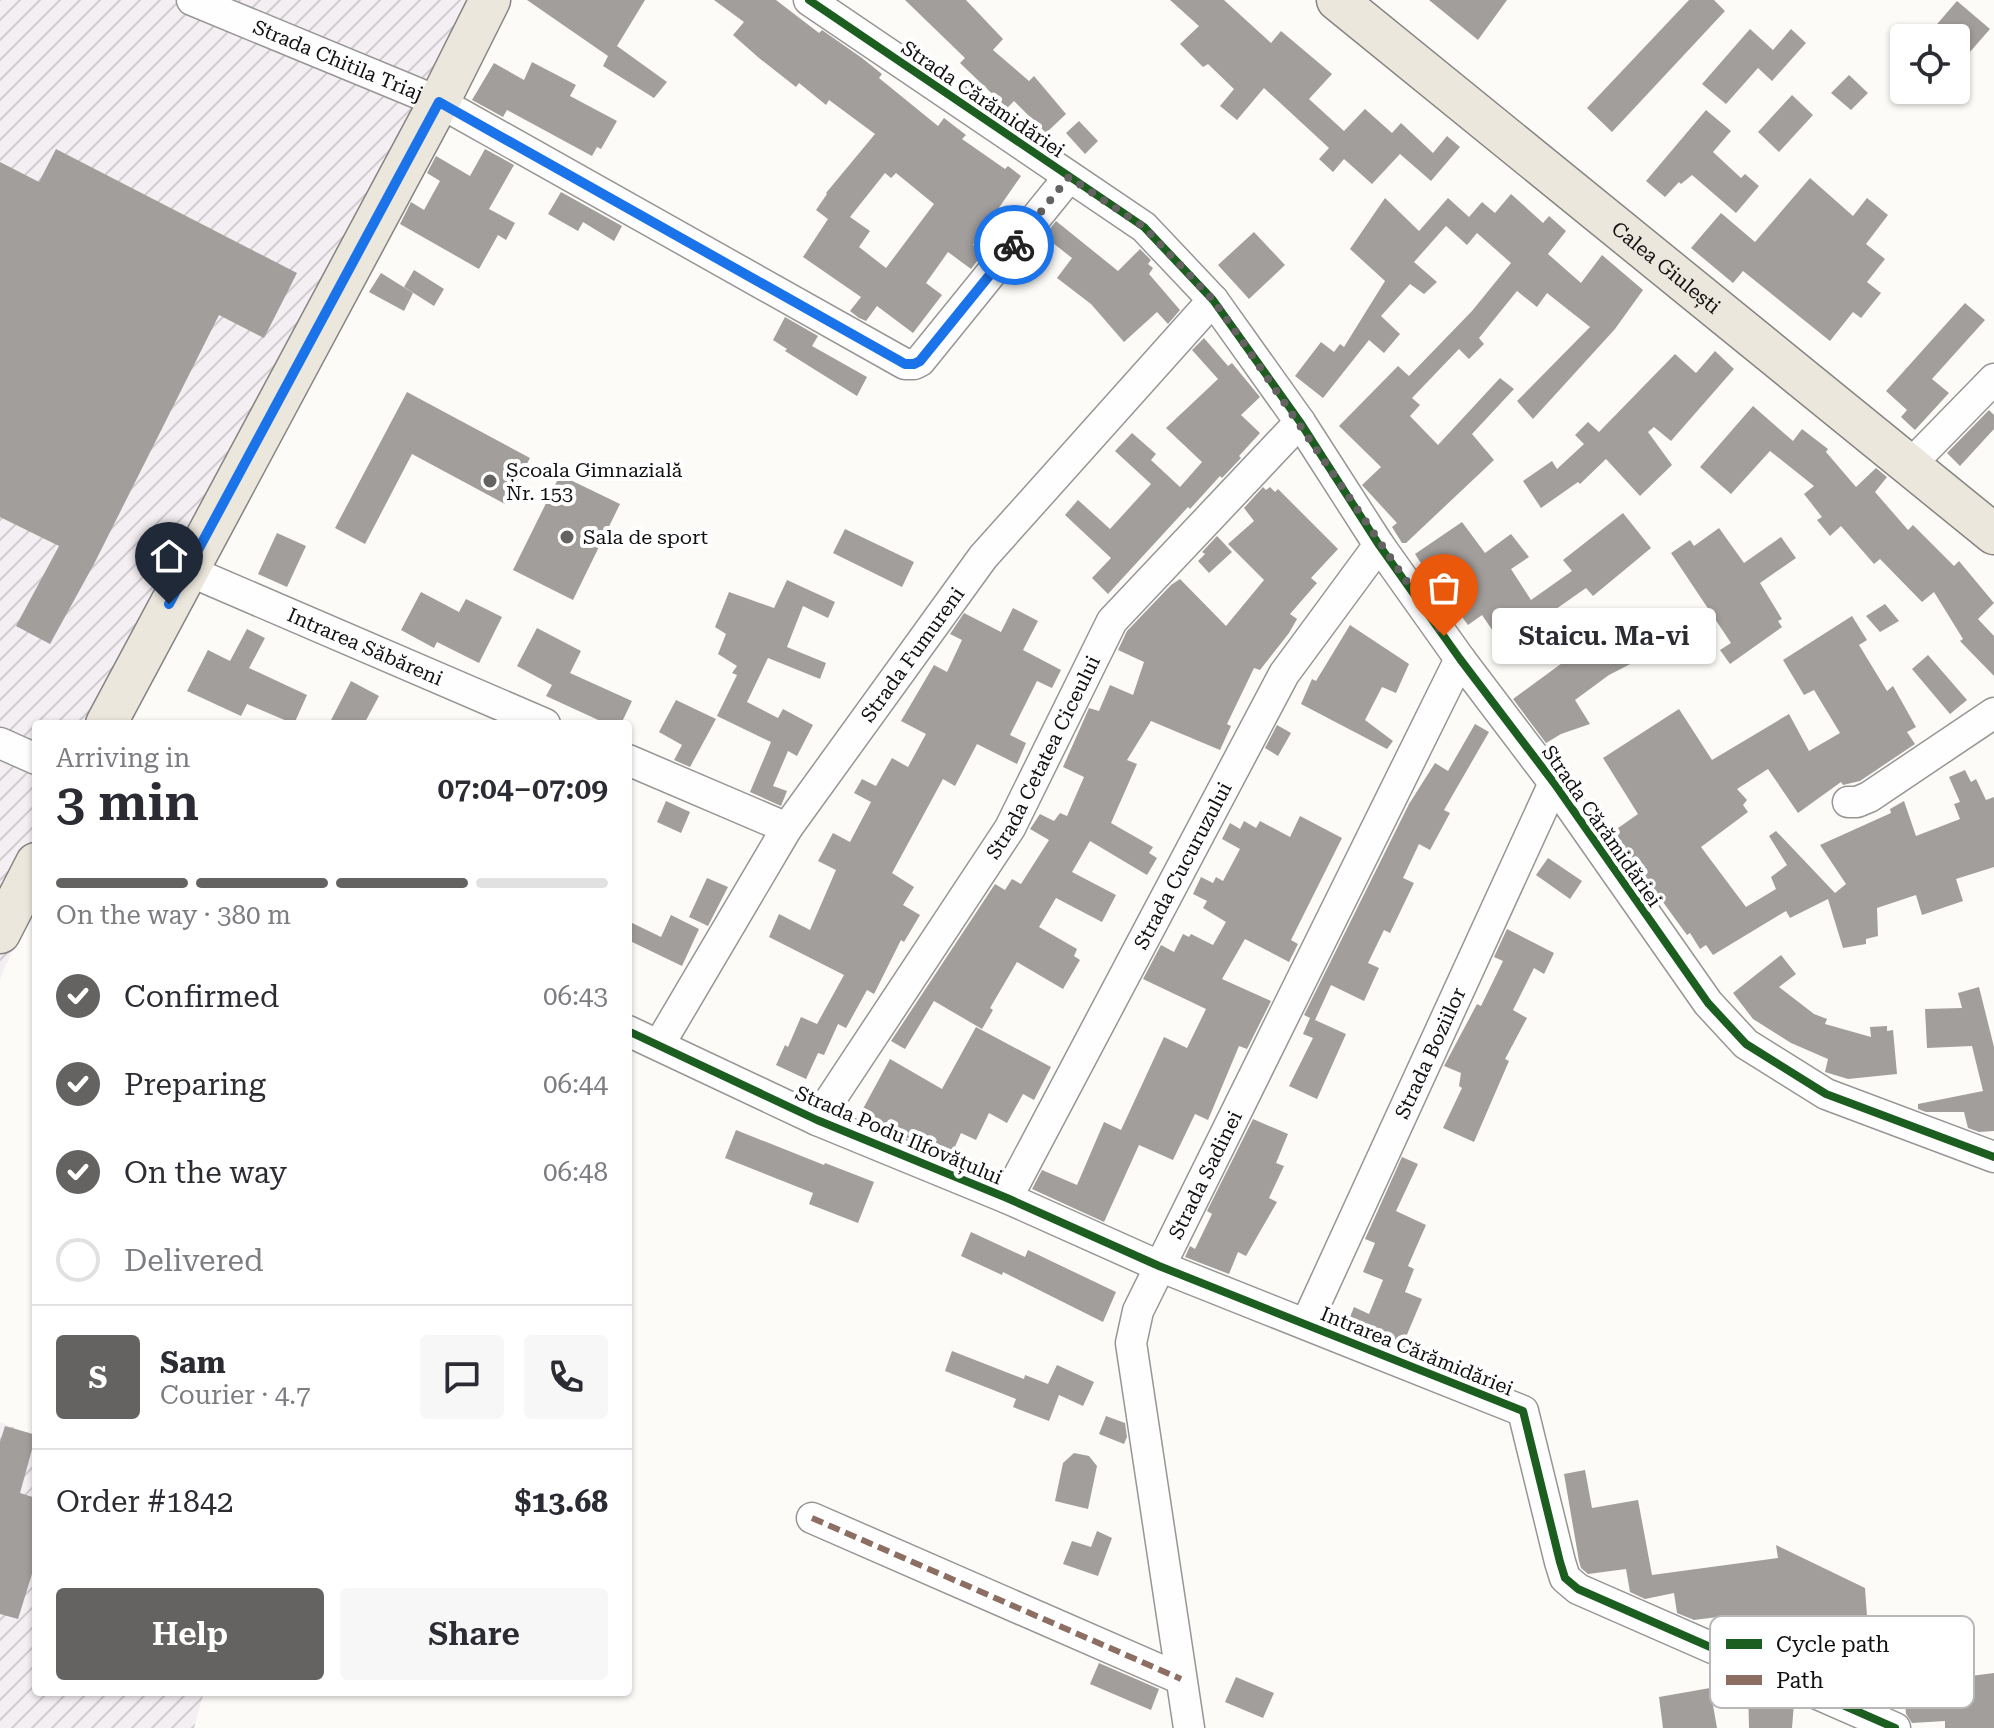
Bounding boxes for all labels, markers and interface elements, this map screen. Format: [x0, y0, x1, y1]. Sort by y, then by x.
street label: Strada Chitila Triaj [250, 15, 426, 106]
map controls [1890, 24, 1970, 104]
button: locate [1890, 24, 1970, 104]
street label: Strada Cărămidăriei [897, 36, 1069, 162]
courier [974, 205, 1054, 285]
street label: Calea Giulești [1607, 216, 1725, 319]
icon: bike [992, 223, 1036, 267]
place label: Școala Gimnazială Nr. 153 [506, 458, 683, 505]
marker: Școala Gimnazială Nr. 153 [481, 472, 499, 490]
pin [135, 522, 203, 604]
place label: Sala de sport [583, 525, 709, 549]
marker: Sala de sport [558, 528, 576, 546]
icon: home [147, 534, 191, 578]
pin [1410, 554, 1478, 636]
icon: bag [1422, 566, 1466, 610]
street label: Strada Fumureni [856, 582, 969, 727]
street label: Intrarea Săbăreni [284, 603, 447, 691]
callout: Staicu. Ma-vi [1492, 608, 1716, 664]
text: Staicu. Ma-vi [1518, 621, 1690, 651]
street label: Strada Cetatea Ciceului [981, 652, 1105, 864]
street label: Strada Cărămidăriei [1537, 741, 1667, 911]
text: Arriving in [56, 743, 190, 773]
text: 07:04–07:09 [438, 771, 608, 806]
text: 3 min [56, 772, 199, 833]
street label: Strada Cucuruzului [1129, 778, 1237, 953]
text: On the way · 380 m [56, 900, 291, 930]
icon: check [56, 974, 100, 1018]
text: Confirmed [124, 979, 279, 1014]
text: 06:43 [543, 981, 608, 1011]
street label: Strada Boziilor [1390, 984, 1471, 1123]
icon: check [56, 1062, 100, 1106]
text: Preparing [124, 1067, 266, 1102]
text: 06:44 [543, 1069, 608, 1099]
street label: Strada Podu Ilfovățului [791, 1080, 1006, 1191]
street label: Strada Sadinei [1164, 1107, 1247, 1243]
icon: check [56, 1150, 100, 1194]
text: On the way [124, 1155, 287, 1190]
text: 06:48 [543, 1157, 608, 1187]
text: Delivered [124, 1243, 263, 1278]
street label: Intrarea Cărămidăriei [1317, 1301, 1517, 1401]
button: chat [420, 1335, 504, 1419]
button: phone [524, 1335, 608, 1419]
text: Sam [160, 1345, 226, 1380]
text: S [89, 1360, 107, 1395]
text: Courier · 4.7 [160, 1380, 310, 1410]
text: Order #1842 [56, 1484, 234, 1519]
text: $13.68 [515, 1484, 608, 1519]
button: Help [56, 1588, 324, 1680]
button: Share [340, 1588, 608, 1680]
legend [1710, 1616, 1974, 1708]
text: Cycle path [1776, 1632, 1890, 1657]
text: Path [1776, 1668, 1824, 1693]

